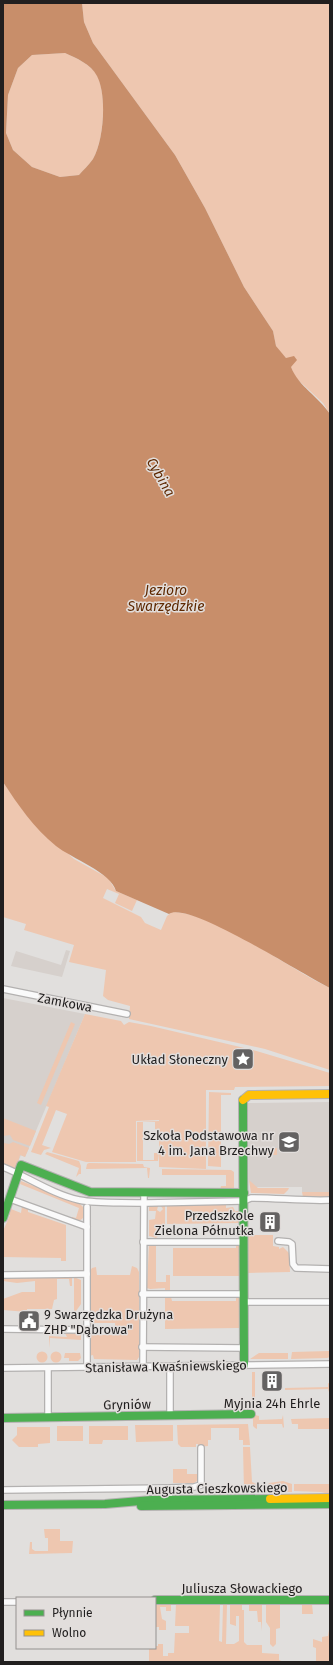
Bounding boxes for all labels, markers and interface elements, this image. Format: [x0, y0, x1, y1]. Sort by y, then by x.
water label: Cybina [143, 455, 178, 500]
water label: Jezioro Swarzędzkie [127, 582, 204, 615]
street label: Zamkowa [36, 990, 93, 1015]
place icon: Układ Słoneczny [230, 1046, 256, 1072]
place label: Układ Słoneczny [132, 1052, 229, 1067]
place label: Szkoła Podstawowa nr 4 im. Jana Brzechwy [143, 1128, 275, 1158]
school or university icon: Szkoła Podstawowa nr 4 im. Jana Brzechwy [276, 1129, 302, 1155]
place label: Przedszkole Zielona Półnutka [155, 1208, 254, 1238]
building icon: Przedszkole Zielona Półnutka [257, 1209, 283, 1235]
place label: 9 Swarzędzka Drużyna ZHP "Dąbrowa" [44, 1307, 173, 1337]
public building icon: 9 Swarzędzka Drużyna ZHP "Dąbrowa" [16, 1308, 42, 1334]
street label: Stanisława Kwaśniewskiego [85, 1358, 247, 1375]
building icon: Myjnia 24h Ehrle [259, 1368, 285, 1394]
place label: Myjnia 24h Ehrle [224, 1396, 320, 1411]
street label: Gryniów [103, 1397, 152, 1412]
street label: Augusta Cieszkowskiego [146, 1480, 288, 1497]
street label: Juliusza Słowackiego [181, 1581, 303, 1596]
legend [16, 1597, 156, 1649]
text: Płynnie [52, 1606, 93, 1620]
text: Wolno [52, 1626, 86, 1640]

